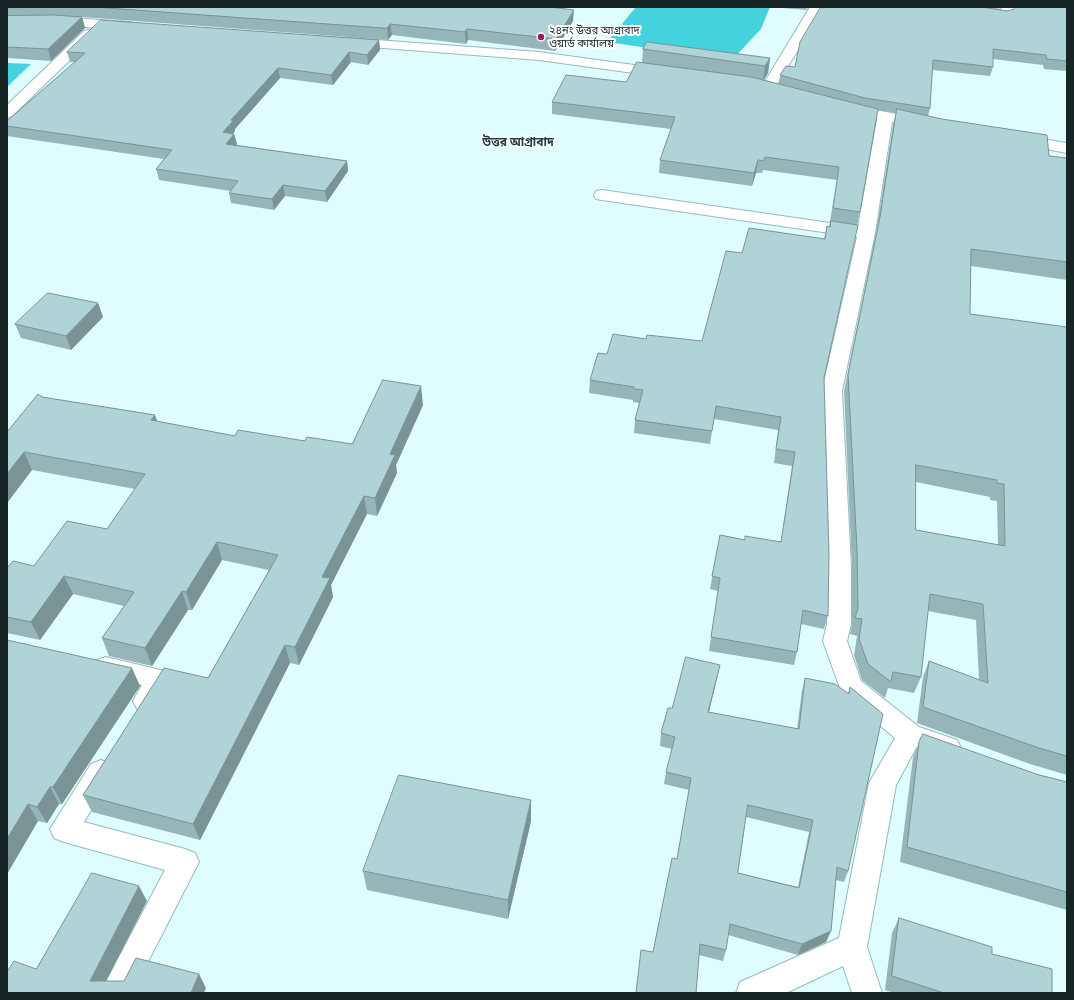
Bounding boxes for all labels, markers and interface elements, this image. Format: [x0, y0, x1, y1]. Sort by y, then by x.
place label: ২৪নং উত্তর আগ্রাবাদ ওয়ার্ড কার্যালয় [549, 24, 640, 50]
marker: ২৪নং উত্তর আগ্রাবাদ ওয়ার্ড কার্যালয় [536, 32, 546, 42]
district label: উত্তর আগ্রাবাদ [482, 136, 554, 150]

